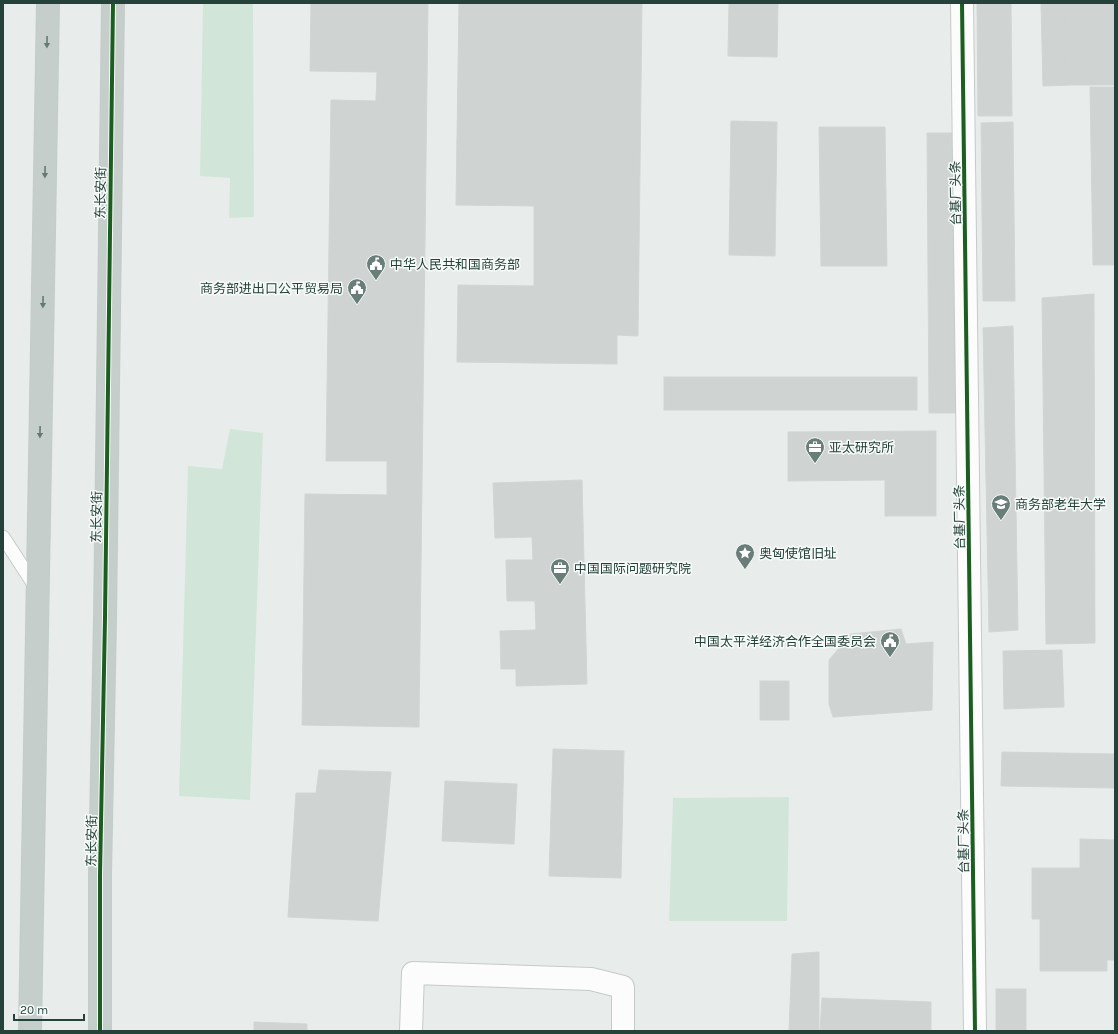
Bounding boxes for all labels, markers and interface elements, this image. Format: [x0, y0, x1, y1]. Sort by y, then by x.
one-way arrow [44, 36, 50, 49]
street label: 台基厂头条 [947, 160, 964, 226]
one-way arrow [42, 166, 48, 179]
street label: 东长安街 [93, 167, 108, 219]
public building icon: 中华人民共和国商务部 [365, 253, 387, 281]
place label: 中华人民共和国商务部 [390, 257, 520, 272]
public building icon: 商务部进出口公平贸易局 [346, 277, 368, 305]
place label: 商务部进出口公平贸易局 [200, 281, 343, 296]
one-way arrow [40, 296, 46, 309]
one-way arrow [37, 426, 44, 438]
office icon: 亚太研究所 [804, 436, 826, 464]
place label: 亚太研究所 [829, 440, 894, 455]
street label: 台基厂头条 [951, 484, 968, 550]
street label: 东长安街 [89, 491, 104, 543]
school or university icon: 商务部老年大学 [990, 493, 1012, 521]
place label: 商务部老年大学 [1015, 497, 1106, 512]
place icon: 奥匈使馆旧址 [734, 542, 756, 570]
place label: 奥匈使馆旧址 [759, 546, 837, 561]
office icon: 中国国际问题研究院 [549, 557, 571, 585]
place label: 中国国际问题研究院 [574, 561, 691, 576]
public building icon: 中国太平洋经济合作全国委员会 [879, 630, 901, 658]
place label: 中国太平洋经济合作全国委员会 [694, 634, 876, 649]
street label: 台基厂头条 [955, 808, 972, 874]
street label: 东长安街 [84, 815, 99, 867]
scale bar [14, 996, 84, 1022]
text: 20 m [20, 1003, 48, 1017]

